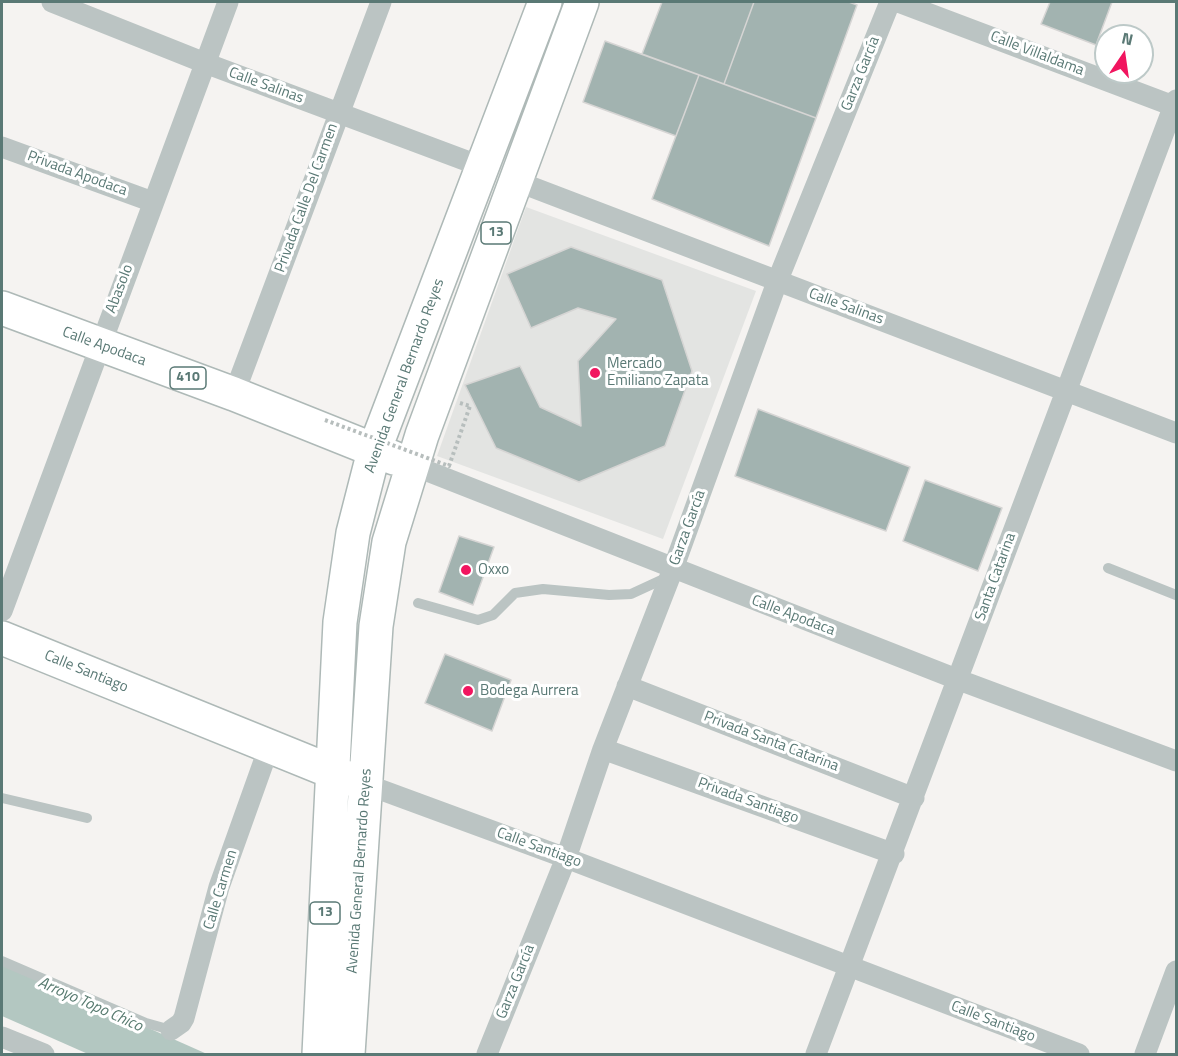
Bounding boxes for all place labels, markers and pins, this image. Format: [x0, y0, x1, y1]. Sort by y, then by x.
place label: Mercado Emiliano Zapata [607, 355, 708, 390]
marker: Mercado Emiliano Zapata [588, 366, 602, 380]
place label: Oxxo [478, 561, 509, 579]
marker: Oxxo [459, 563, 473, 577]
place label: Bodega Aurrera [480, 682, 579, 700]
marker: Bodega Aurrera [461, 684, 475, 698]

